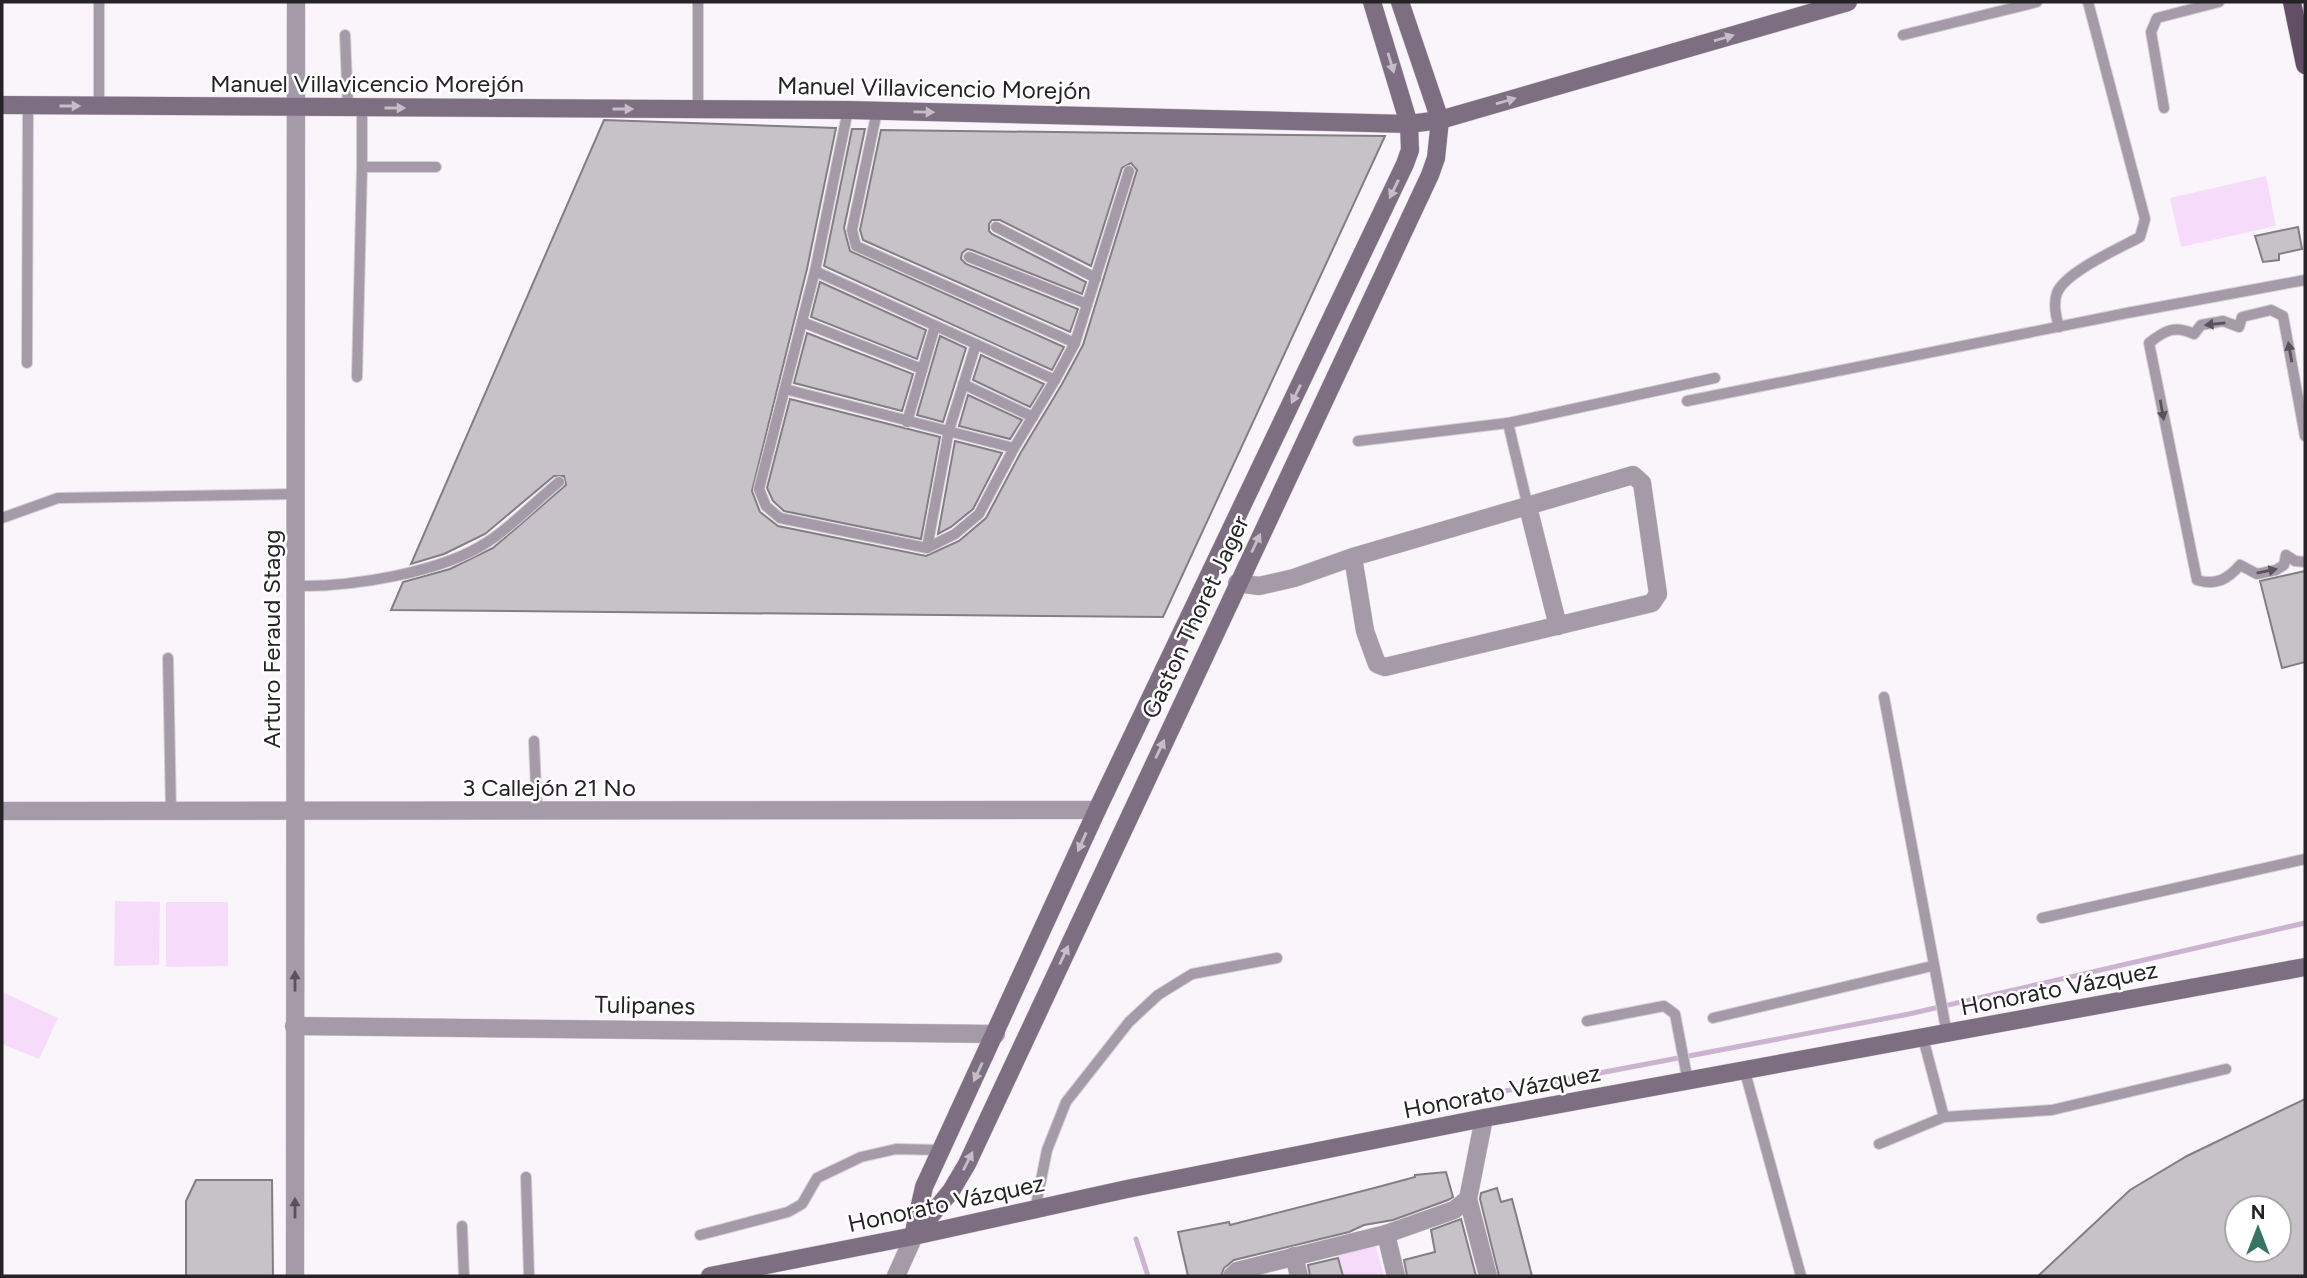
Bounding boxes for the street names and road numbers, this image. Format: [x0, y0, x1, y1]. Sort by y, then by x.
street label: Manuel Villavicencio Morejón [210, 69, 524, 98]
street label: Manuel Villavicencio Morejón [777, 71, 1091, 105]
street label: Gaston Thoret Jager [1135, 511, 1255, 723]
street label: Arturo Feraud Stagg [257, 530, 286, 748]
street label: 3 Callejón 21 No [462, 773, 636, 802]
street label: Honorato Vázquez [1958, 955, 2160, 1021]
street label: Tulipanes [595, 990, 695, 1020]
street label: Honorato Vázquez [1401, 1058, 1603, 1124]
street label: Honorato Vázquez [845, 1168, 1047, 1238]

